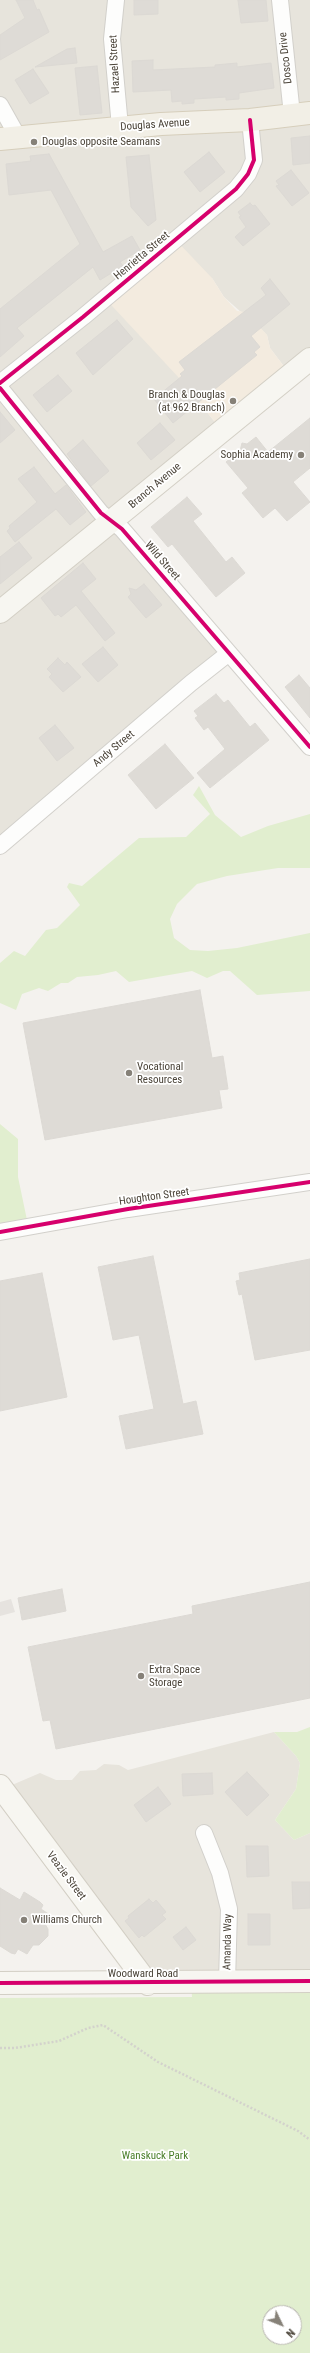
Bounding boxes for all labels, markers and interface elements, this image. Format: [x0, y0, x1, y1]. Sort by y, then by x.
street label: Dosco Drive [277, 32, 295, 84]
street label: Hazael Street [107, 35, 123, 93]
street label: Douglas Avenue [120, 116, 190, 134]
place label: Douglas opposite Seamans [42, 135, 160, 149]
marker: Douglas opposite Seamans [29, 137, 39, 147]
street label: Henrietta Street [112, 229, 172, 283]
place label: Branch & Douglas (at 962 Branch) [148, 388, 225, 414]
marker: Branch & Douglas (at 962 Branch) [228, 396, 238, 406]
place label: Sophia Academy [221, 448, 293, 462]
marker: Sophia Academy [296, 450, 306, 460]
street label: Branch Avenue [126, 460, 184, 512]
street label: Wild Street [142, 539, 182, 583]
street label: Andy Street [91, 728, 137, 770]
place label: Vocational Resources [137, 1060, 183, 1086]
marker: Vocational Resources [124, 1068, 134, 1078]
street label: Houghton Street [118, 1186, 190, 1208]
place label: Extra Space Storage [149, 1663, 200, 1689]
marker: Extra Space Storage [136, 1671, 146, 1681]
street label: Veazie Street [44, 1849, 88, 1903]
place label: Williams Church [32, 1913, 102, 1927]
street label: Amanda Way [221, 1914, 235, 1970]
marker: Williams Church [19, 1915, 29, 1925]
street label: Woodward Road [108, 1967, 178, 1981]
park label: Wanskuck Park [122, 2149, 188, 2163]
north arrow [262, 2305, 302, 2345]
text: N [283, 2326, 297, 2340]

